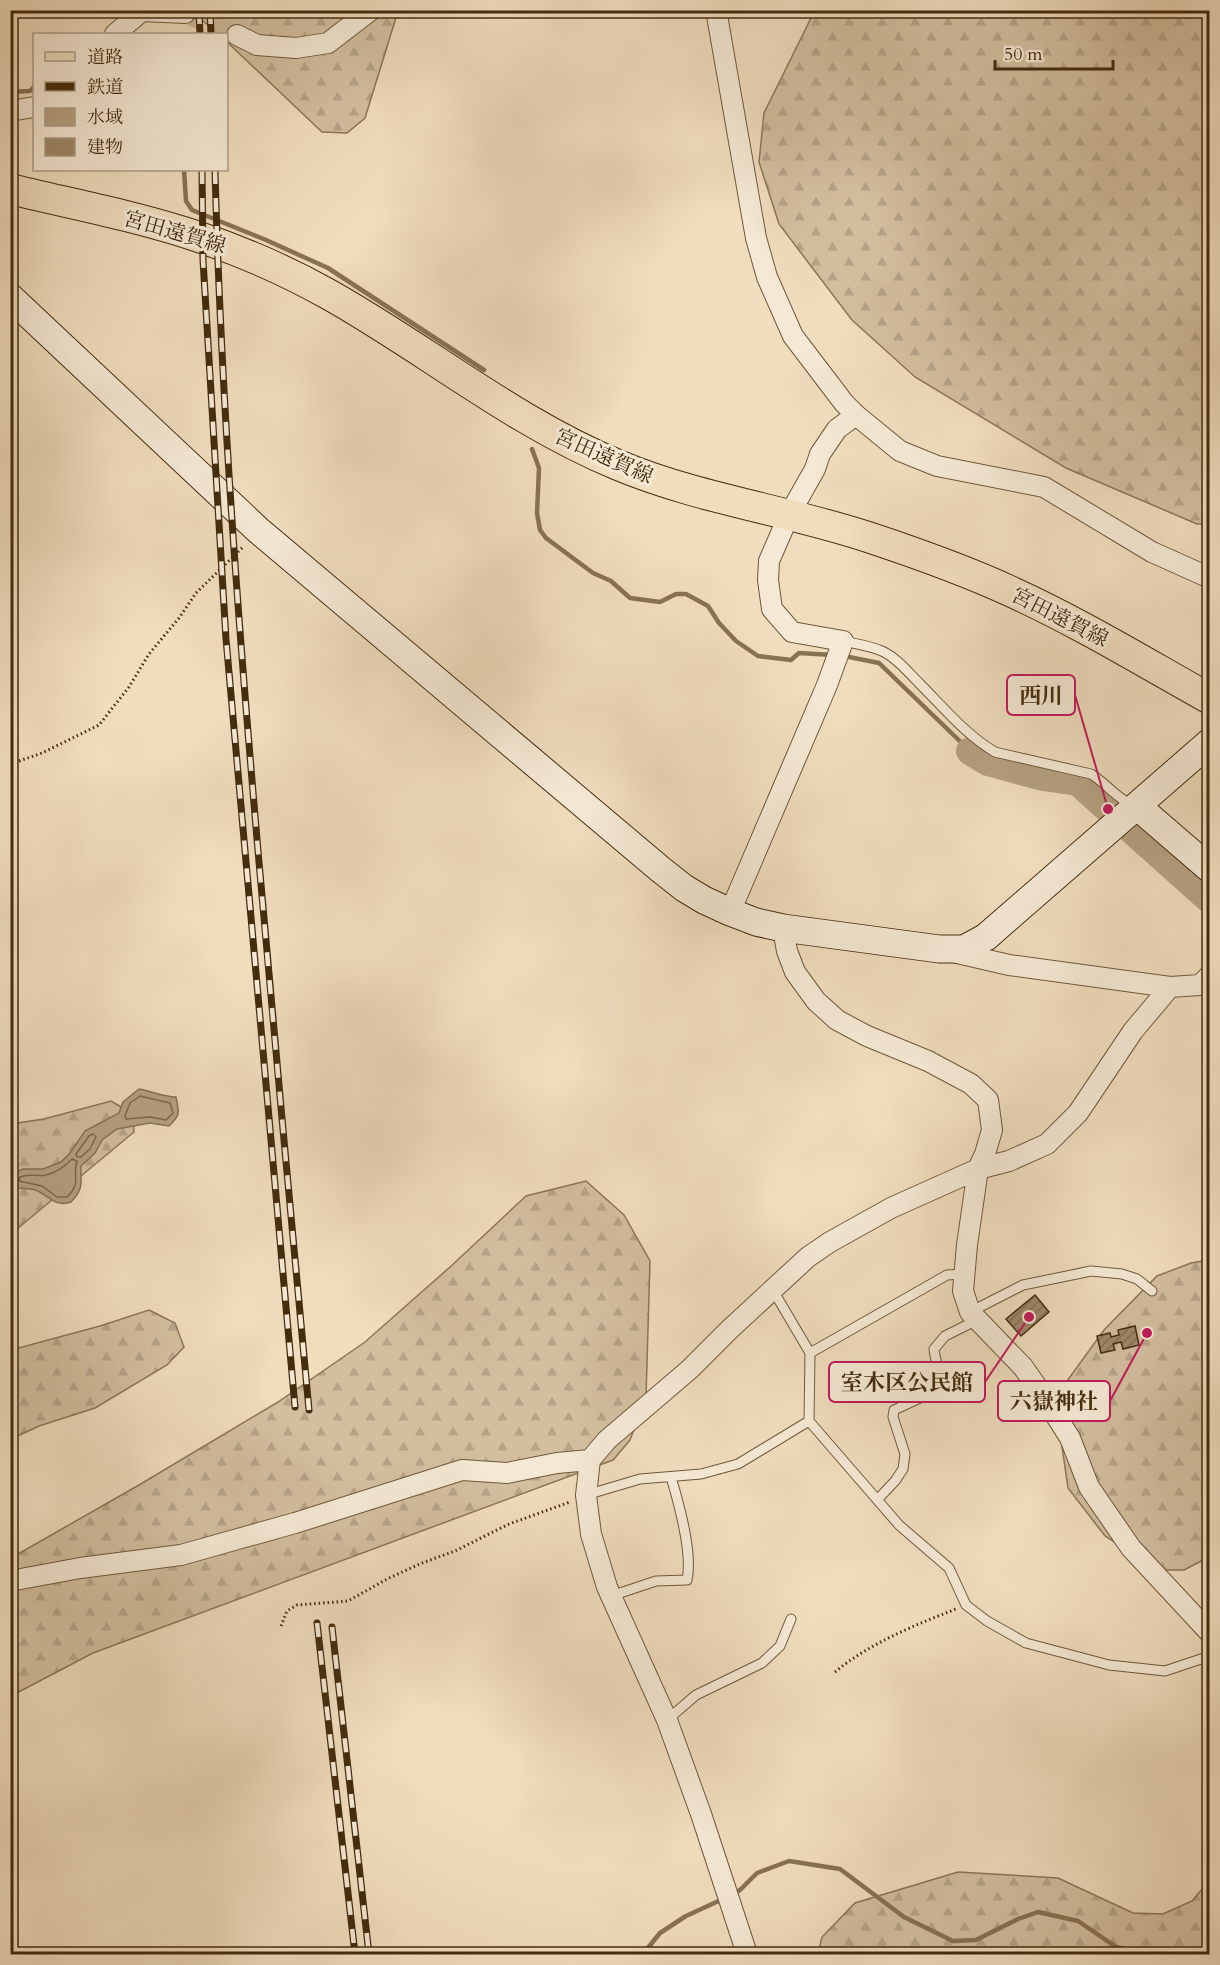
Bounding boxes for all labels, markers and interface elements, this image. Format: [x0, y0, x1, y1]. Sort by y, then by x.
legend [33, 33, 228, 171]
scale bar [995, 33, 1114, 71]
text: 50 m [1004, 42, 1043, 67]
text: 道路 [87, 45, 123, 70]
text: 鉄道 [87, 75, 123, 100]
text: 水域 [87, 105, 123, 130]
text: 建物 [87, 135, 123, 160]
street label: 宮田遠賀線 [120, 204, 229, 261]
street label: 宮田遠賀線 [550, 422, 658, 491]
street label: 宮田遠賀線 [1006, 581, 1113, 654]
callout: 西川 [1007, 675, 1075, 715]
text: 西川 [1019, 681, 1063, 711]
callout: 室木区公民館 [829, 1362, 985, 1402]
text: 室木区公民館 [841, 1368, 973, 1398]
callout: 六嶽神社 [998, 1381, 1110, 1421]
text: 六嶽神社 [1010, 1387, 1098, 1417]

